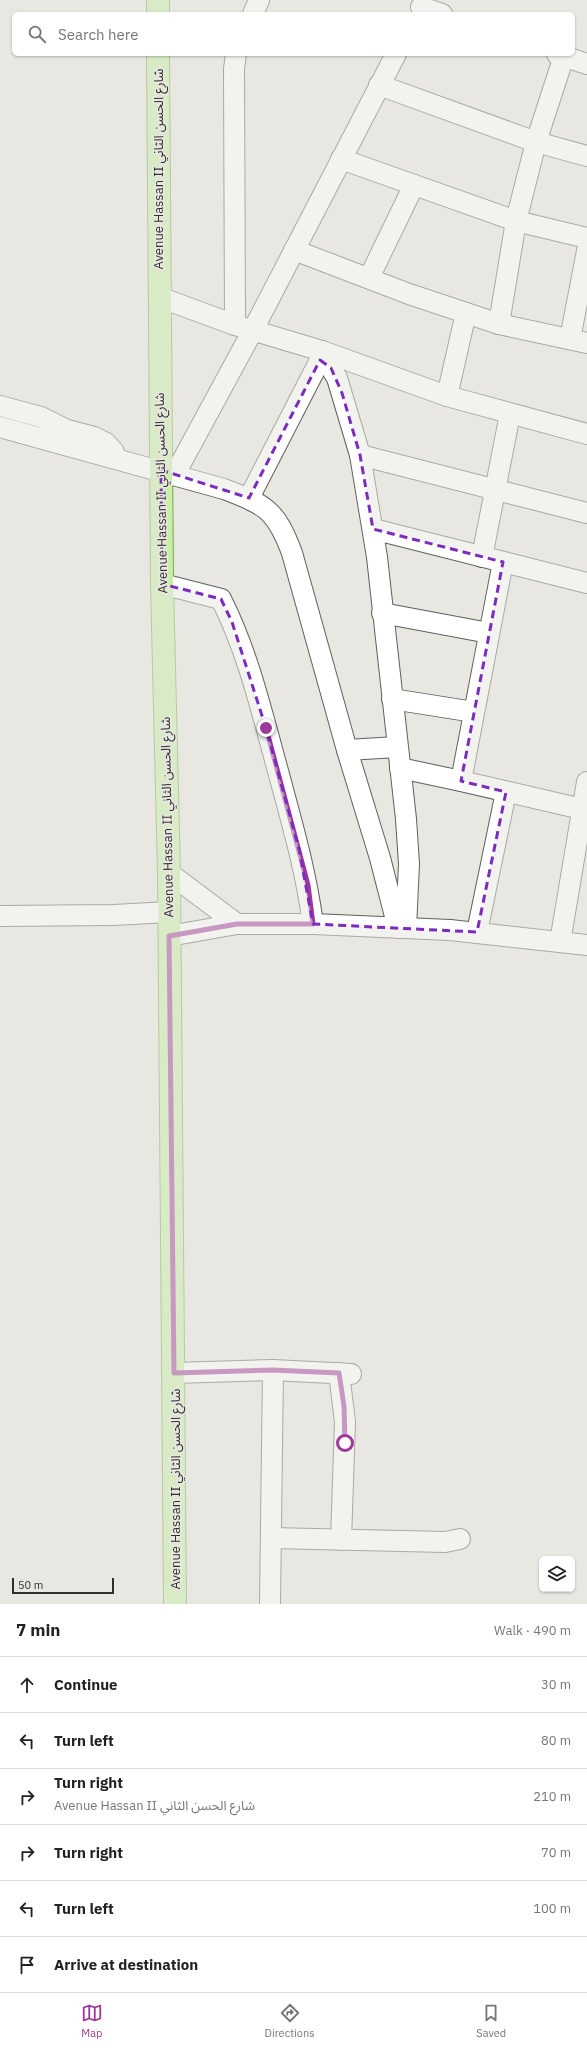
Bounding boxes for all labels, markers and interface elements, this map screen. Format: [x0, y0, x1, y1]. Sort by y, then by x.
search box [12, 12, 575, 56]
icon: search [26, 23, 48, 45]
text: Search here [58, 25, 138, 44]
street label: Avenue Hassan II شارع الحسن الثاني [150, 68, 169, 270]
street label: Avenue Hassan II شارع الحسن الثاني [151, 392, 173, 594]
street label: Avenue Hassan II شارع الحسن الثاني [157, 716, 179, 918]
route end [257, 719, 275, 737]
street label: Avenue Hassan II شارع الحسن الثاني [167, 1388, 186, 1590]
route start [336, 1434, 354, 1452]
map controls [539, 1556, 575, 1592]
button: layers [539, 1556, 575, 1592]
scale bar [12, 1576, 114, 1595]
text: 50 m [18, 1578, 43, 1592]
text: 7 min [16, 1619, 60, 1641]
text: Walk · 490 m [494, 1622, 571, 1639]
icon: ahead [16, 1674, 38, 1696]
text: Continue [54, 1675, 118, 1694]
text: 30 m [541, 1676, 571, 1693]
icon: left [16, 1730, 38, 1752]
text: Turn left [54, 1731, 114, 1750]
text: 80 m [541, 1732, 571, 1749]
text: Turn right [54, 1773, 123, 1792]
icon: right [16, 1786, 38, 1808]
text: 210 m [533, 1788, 571, 1805]
text: Avenue Hassan II شارع الحسن الثاني [54, 1797, 255, 1814]
icon: right [16, 1842, 38, 1864]
text: Turn right [54, 1843, 123, 1862]
text: 70 m [541, 1844, 571, 1861]
icon: left [16, 1898, 38, 1920]
text: Turn left [54, 1899, 114, 1918]
text: 100 m [533, 1900, 571, 1917]
icon: arrive [16, 1954, 38, 1976]
text: Arrive at destination [54, 1955, 198, 1974]
tab: Map [81, 2002, 103, 2040]
tab: Directions [265, 2002, 315, 2040]
tab: Saved [476, 2002, 506, 2040]

